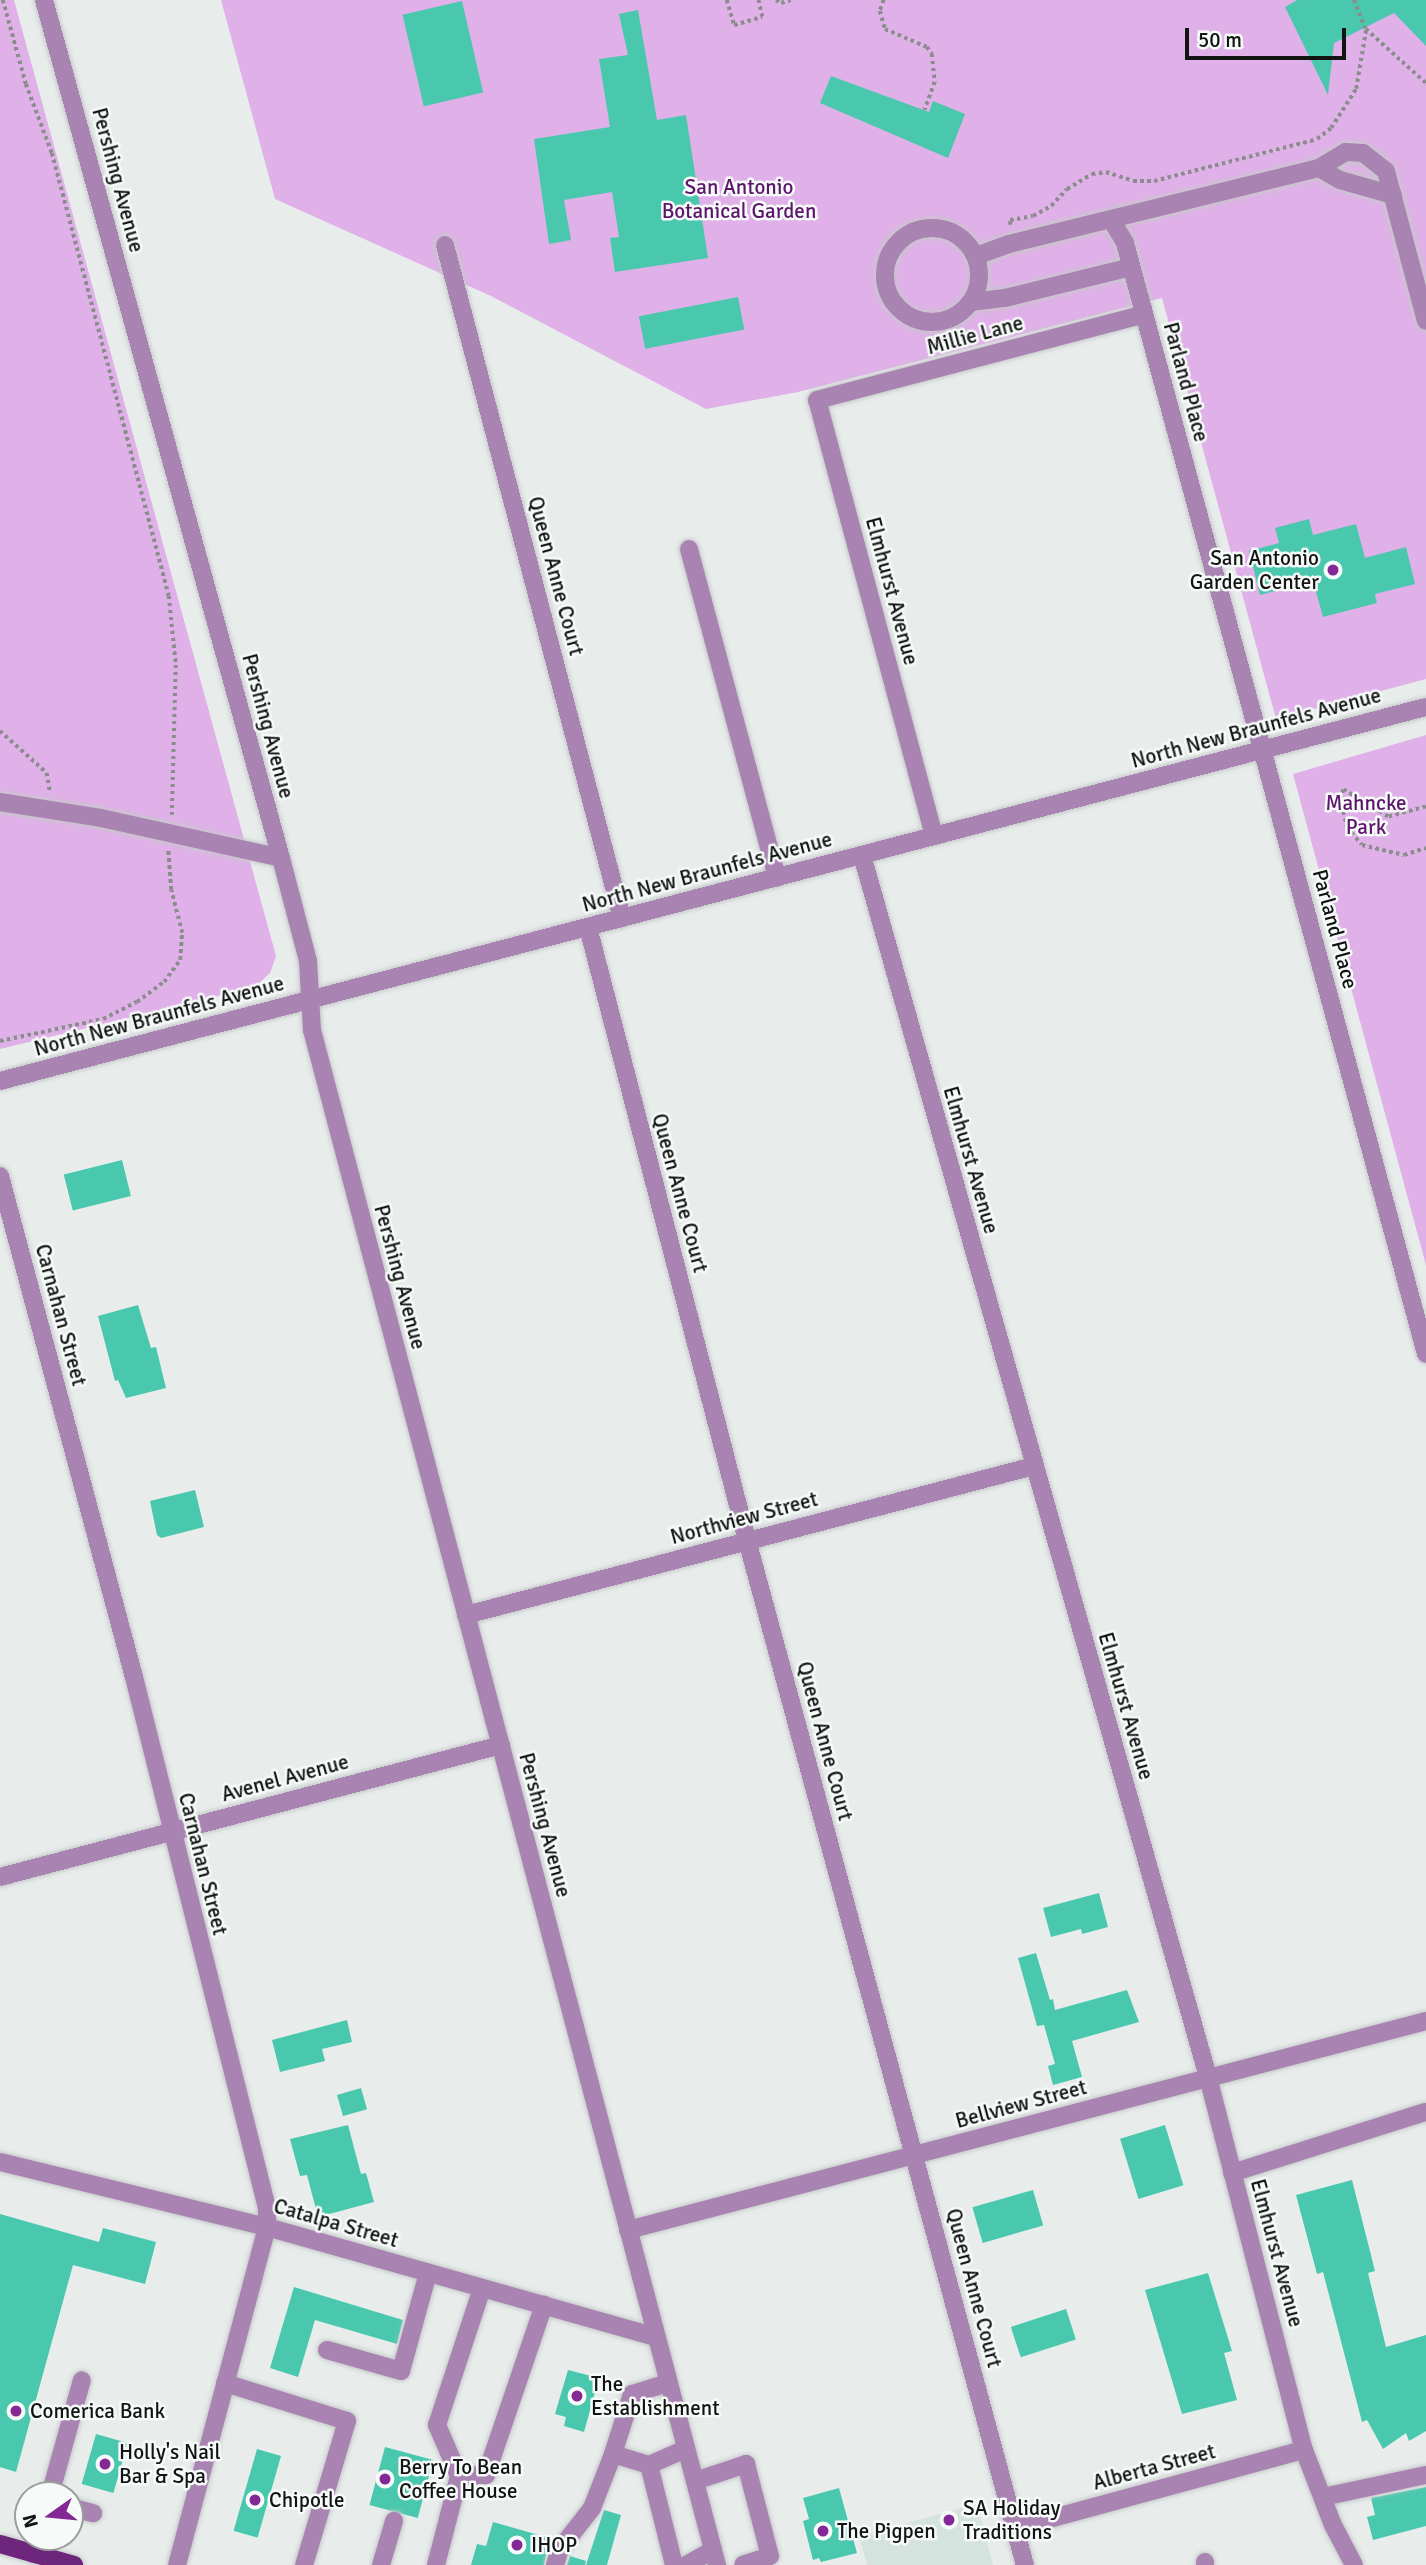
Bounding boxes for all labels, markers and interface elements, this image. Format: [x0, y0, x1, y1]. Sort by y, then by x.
scale bar [1188, 14, 1349, 58]
text: 50 m [1198, 27, 1242, 53]
street label: Pershing Avenue [87, 105, 149, 255]
park label: San Antonio Botanical Garden [662, 174, 816, 224]
street label: Millie Lane [924, 310, 1026, 360]
street label: Parland Place [1158, 319, 1214, 445]
street label: Queen Anne Court [523, 494, 589, 658]
street label: Elmhurst Avenue [860, 514, 924, 668]
place label: San Antonio Garden Center [1190, 545, 1319, 595]
marker: San Antonio Garden Center [1325, 562, 1341, 578]
street label: Pershing Avenue [237, 651, 299, 801]
street label: North New Braunfels Avenue [1128, 682, 1384, 774]
park label: Mahncke Park [1325, 790, 1407, 840]
street label: North New Braunfels Avenue [579, 826, 835, 918]
street label: Parland Place [1307, 866, 1363, 992]
street label: North New Braunfels Avenue [31, 970, 287, 1062]
street label: Elmhurst Avenue [938, 1083, 1004, 1237]
street label: Queen Anne Court [647, 1111, 713, 1275]
street label: Pershing Avenue [369, 1202, 431, 1352]
street label: Carnahan Street [30, 1241, 92, 1389]
street label: Northview Street [668, 1486, 820, 1550]
street label: Elmhurst Avenue [1093, 1629, 1159, 1783]
street label: Queen Anne Court [792, 1659, 858, 1823]
street label: Avenel Avenue [219, 1749, 351, 1807]
street label: Pershing Avenue [514, 1750, 576, 1900]
street label: Carnahan Street [173, 1790, 233, 1938]
street label: Bellview Street [953, 2074, 1089, 2134]
street label: Elmhurst Avenue [1245, 2176, 1309, 2330]
street label: Catalpa Street [271, 2193, 401, 2253]
street label: Queen Anne Court [941, 2206, 1007, 2370]
place label: The Establishment [591, 2371, 720, 2421]
marker: The Establishment [569, 2388, 585, 2404]
place label: Comerica Bank [30, 2398, 165, 2424]
marker: Comerica Bank [8, 2403, 24, 2419]
place label: Holly's Nail Bar & Spa [119, 2439, 221, 2489]
street label: Alberta Street [1090, 2439, 1218, 2495]
place label: Berry To Bean Coffee House [399, 2454, 522, 2504]
marker: Holly's Nail Bar & Spa [97, 2456, 113, 2472]
marker: Berry To Bean Coffee House [377, 2471, 393, 2487]
north arrow [14, 2481, 84, 2551]
place label: Chipotle [269, 2487, 344, 2513]
marker: Chipotle [247, 2492, 263, 2508]
place label: SA Holiday Traditions [963, 2495, 1060, 2545]
text: N [17, 2511, 44, 2530]
marker: SA Holiday Traditions [941, 2512, 957, 2528]
place label: The Pigpen [837, 2518, 936, 2544]
marker: The Pigpen [815, 2523, 831, 2539]
place label: IHOP [531, 2532, 577, 2558]
marker: IHOP [509, 2537, 525, 2553]

